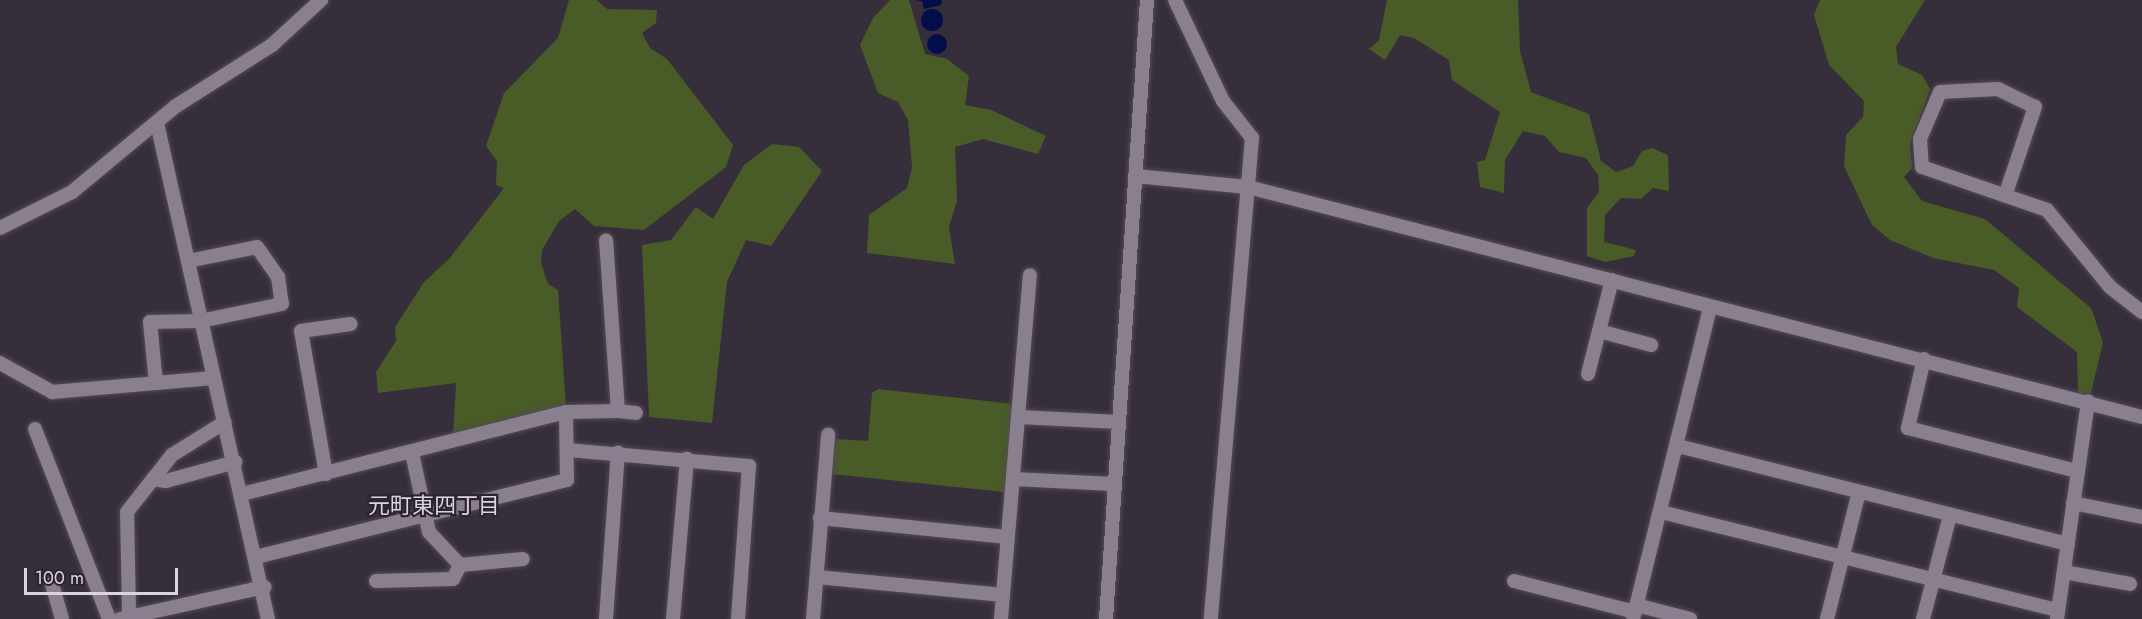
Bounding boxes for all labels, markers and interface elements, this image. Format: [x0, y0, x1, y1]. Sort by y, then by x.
district label: 元町東四丁目 [368, 493, 500, 519]
scale bar [27, 556, 182, 594]
text: 100 m [35, 565, 84, 591]

